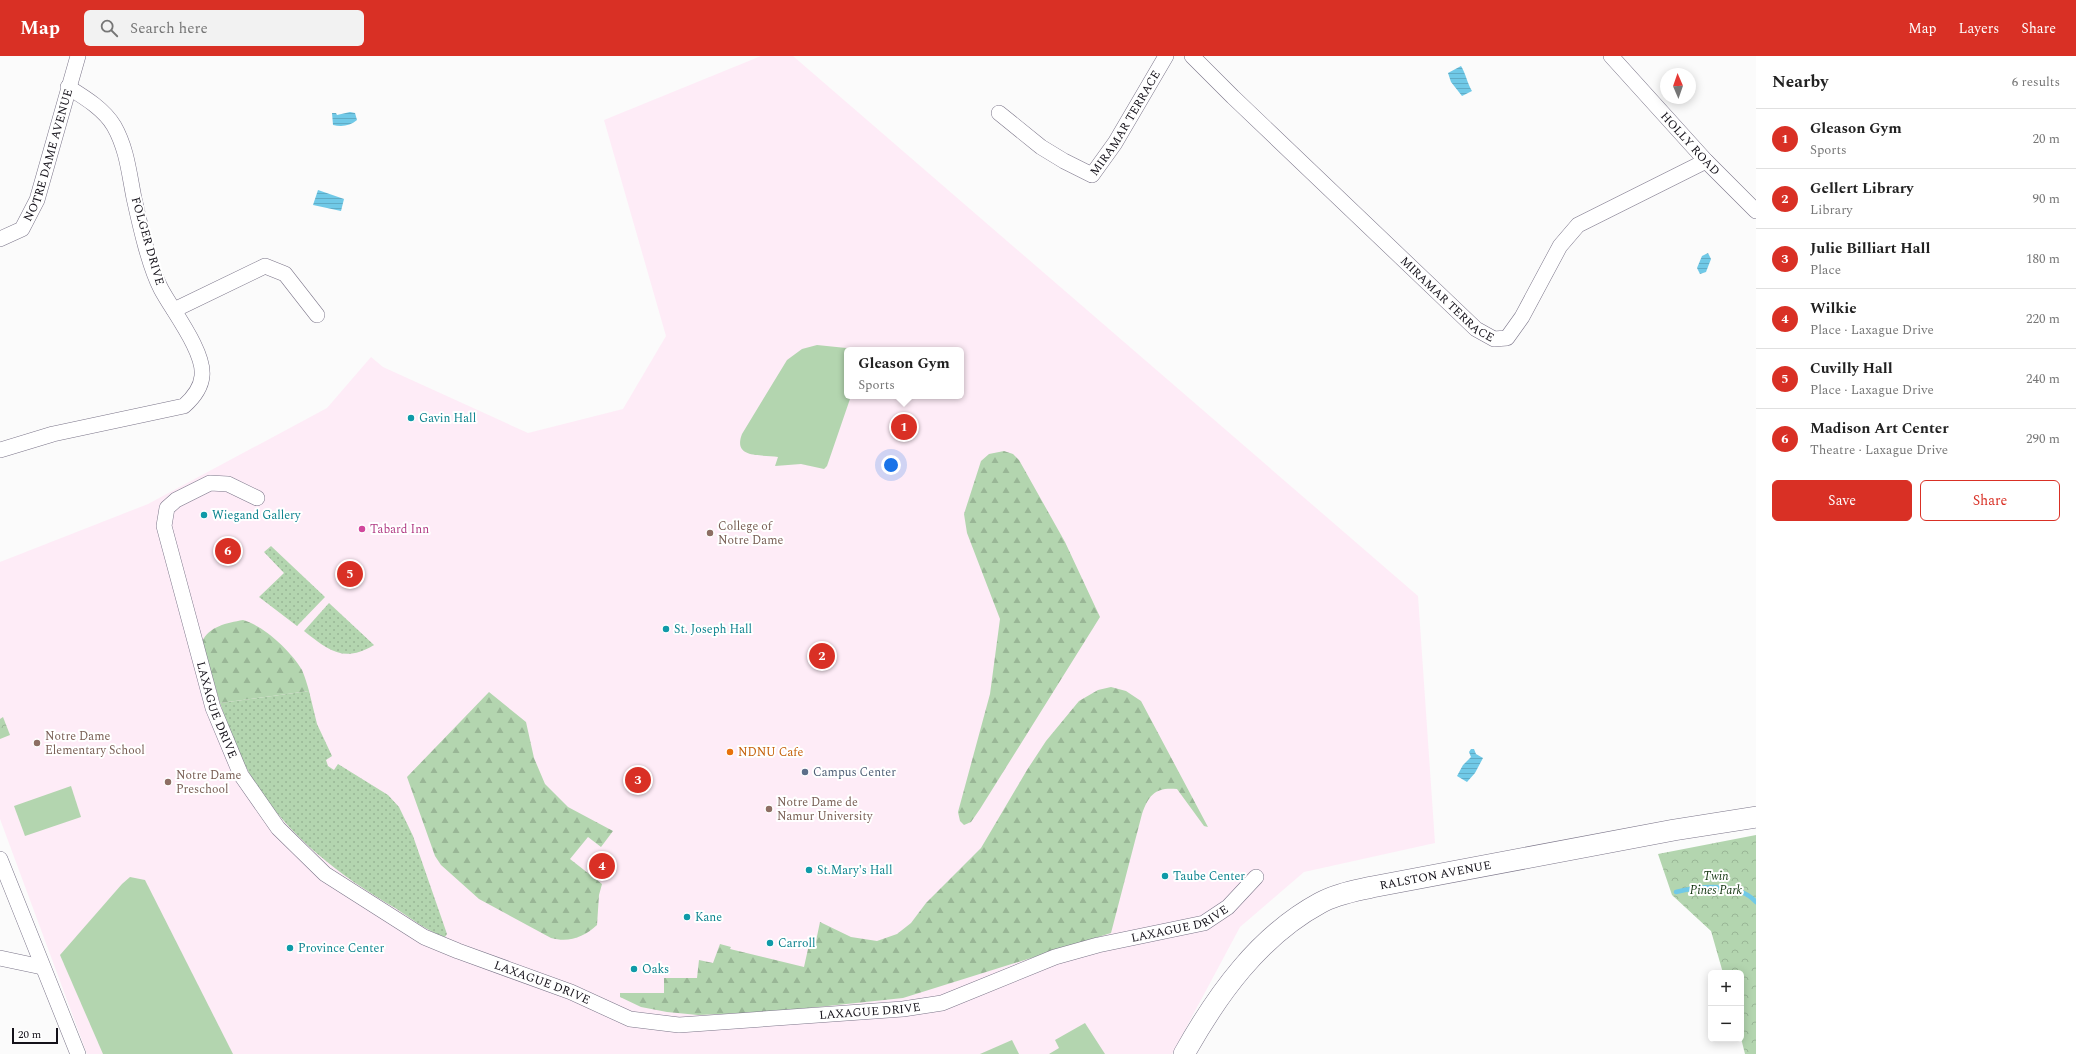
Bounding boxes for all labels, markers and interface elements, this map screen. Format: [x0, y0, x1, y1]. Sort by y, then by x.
search box [84, 10, 364, 46]
text: Map [20, 14, 60, 43]
icon: search [98, 17, 120, 39]
text: Search here [130, 17, 208, 40]
text: Map [1908, 18, 1937, 39]
text: Layers [1959, 18, 1999, 39]
text: Share [2021, 18, 2056, 39]
street label: MIRAMAR TERRACE [1085, 67, 1166, 180]
north arrow [1660, 68, 1696, 104]
text: Nearby [1772, 69, 1828, 95]
text: 6 results [2012, 72, 2060, 92]
street label: NOTRE DAME AVENUE [18, 87, 78, 225]
street label: HOLLY ROAD [1656, 107, 1724, 180]
text: Gleason Gym [1810, 117, 1902, 140]
text: 1 [1781, 129, 1789, 149]
text: 20 m [2033, 129, 2060, 149]
text: Sports [1810, 140, 1847, 160]
text: Gellert Library [1810, 177, 1913, 200]
text: 2 [1781, 189, 1789, 209]
text: 90 m [2033, 189, 2060, 209]
street label: FOLGER DRIVE [126, 195, 169, 288]
text: Library [1810, 200, 1853, 220]
text: Julie Billiart Hall [1810, 237, 1930, 260]
text: 3 [1781, 249, 1789, 269]
text: 180 m [2026, 249, 2060, 269]
street label: MIRAMAR TERRACE [1395, 252, 1498, 347]
text: Place [1810, 260, 1841, 280]
text: Wilkie [1810, 297, 1857, 320]
text: 4 [1781, 309, 1789, 329]
text: 220 m [2026, 309, 2060, 329]
text: Place · Laxague Drive [1810, 320, 1934, 340]
popup [844, 347, 964, 399]
text: Gleason Gym [858, 352, 950, 375]
text: Cuvilly Hall [1810, 357, 1893, 380]
text: 5 [1781, 369, 1789, 389]
text: 240 m [2026, 369, 2060, 389]
text: Sports [858, 375, 895, 395]
text: Place · Laxague Drive [1810, 380, 1934, 400]
place label: Gavin Hall [419, 409, 476, 428]
pin: 1 [891, 412, 917, 442]
marker: Gavin Hall [406, 413, 416, 423]
text: Madison Art Center [1810, 417, 1949, 440]
text: 6 [1781, 429, 1789, 449]
text: 290 m [2026, 429, 2060, 449]
text: Theatre · Laxague Drive [1810, 440, 1948, 460]
your location [881, 455, 901, 475]
button: Save [1772, 480, 1912, 521]
button: Share [1920, 480, 2060, 521]
place label: Wiegand Gallery [212, 506, 302, 525]
marker: Wiegand Gallery [199, 510, 209, 520]
place label: College of Notre Dame [718, 517, 783, 550]
place label: Tabard Inn [370, 520, 429, 539]
marker: Tabard Inn [357, 524, 367, 534]
marker: College of Notre Dame [705, 528, 715, 538]
pin: 6 [215, 536, 241, 566]
pin: 5 [337, 559, 363, 589]
place label: St. Joseph Hall [674, 620, 752, 639]
marker: St. Joseph Hall [661, 624, 671, 634]
pin: 2 [809, 641, 835, 671]
street label: LAXAGUE DRIVE [191, 659, 242, 762]
place label: Notre Dame Elementary School [45, 727, 145, 760]
marker: Notre Dame Elementary School [32, 738, 42, 748]
place label: NDNU Cafe [738, 743, 803, 762]
marker: NDNU Cafe [725, 747, 735, 757]
place label: Campus Center [813, 763, 896, 782]
pin: 3 [625, 765, 651, 795]
place label: Notre Dame Preschool [176, 766, 241, 799]
marker: Campus Center [800, 767, 810, 777]
marker: Notre Dame Preschool [163, 777, 173, 787]
place label: Notre Dame de Namur University [777, 793, 874, 826]
marker: Notre Dame de Namur University [764, 804, 774, 814]
pin: 4 [589, 851, 615, 881]
street label: RALSTON AVENUE [1378, 856, 1493, 895]
place label: St.Mary's Hall [817, 861, 892, 880]
marker: St.Mary's Hall [804, 865, 814, 875]
place label: Taube Center [1173, 867, 1245, 886]
park label: Twin Pines Park [1690, 867, 1743, 900]
marker: Taube Center [1160, 871, 1170, 881]
street label: LAXAGUE DRIVE [1129, 900, 1232, 948]
place label: Kane [695, 908, 722, 927]
marker: Kane [682, 912, 692, 922]
place label: Carroll [778, 934, 816, 953]
marker: Carroll [765, 938, 775, 948]
place label: Province Center [298, 939, 384, 958]
marker: Province Center [285, 943, 295, 953]
street label: LAXAGUE DRIVE [491, 956, 593, 1010]
place label: Oaks [642, 960, 669, 979]
marker: Oaks [629, 964, 639, 974]
map controls [1708, 970, 1744, 1042]
button: + [1708, 970, 1744, 1006]
street label: LAXAGUE DRIVE [819, 997, 922, 1025]
button: − [1708, 1006, 1744, 1042]
scale bar [12, 1026, 58, 1045]
text: 20 m [18, 1026, 41, 1043]

